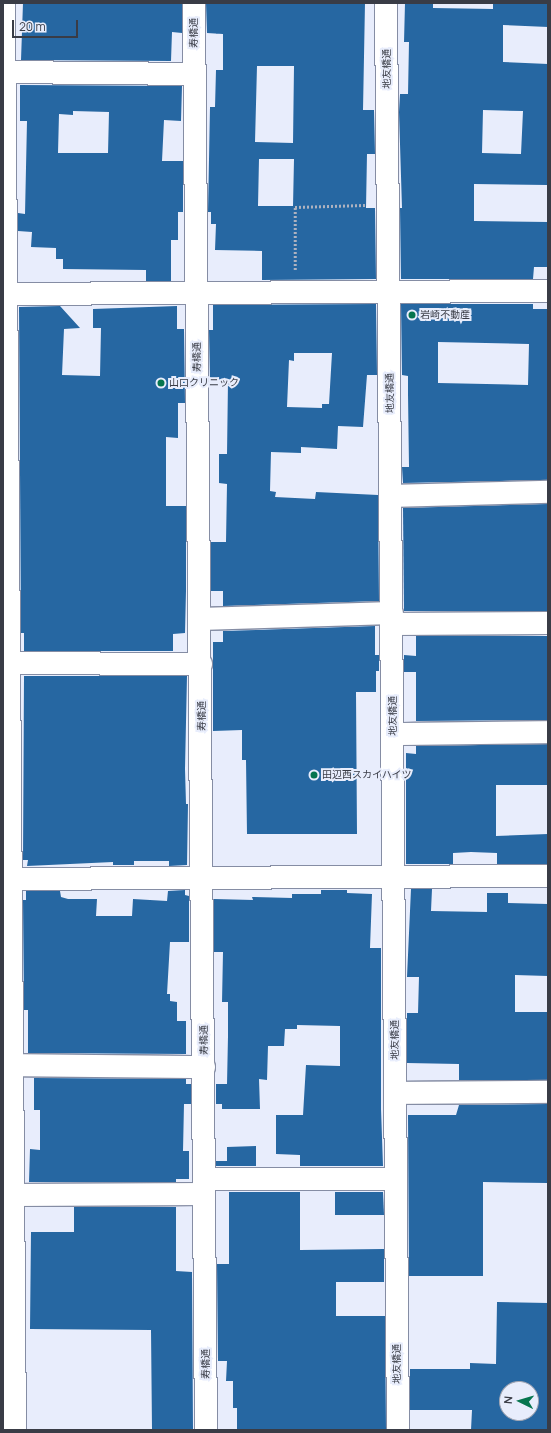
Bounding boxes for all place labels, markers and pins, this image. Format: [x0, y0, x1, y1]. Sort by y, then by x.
place label: 岩崎不動産 [420, 309, 470, 321]
marker: 岩崎不動産 [407, 310, 417, 320]
place label: 山口クリニック [169, 377, 239, 389]
marker: 山口クリニック [156, 378, 166, 388]
place label: 田辺西スカイハイツ [322, 769, 412, 781]
marker: 田辺西スカイハイツ [309, 770, 319, 780]

